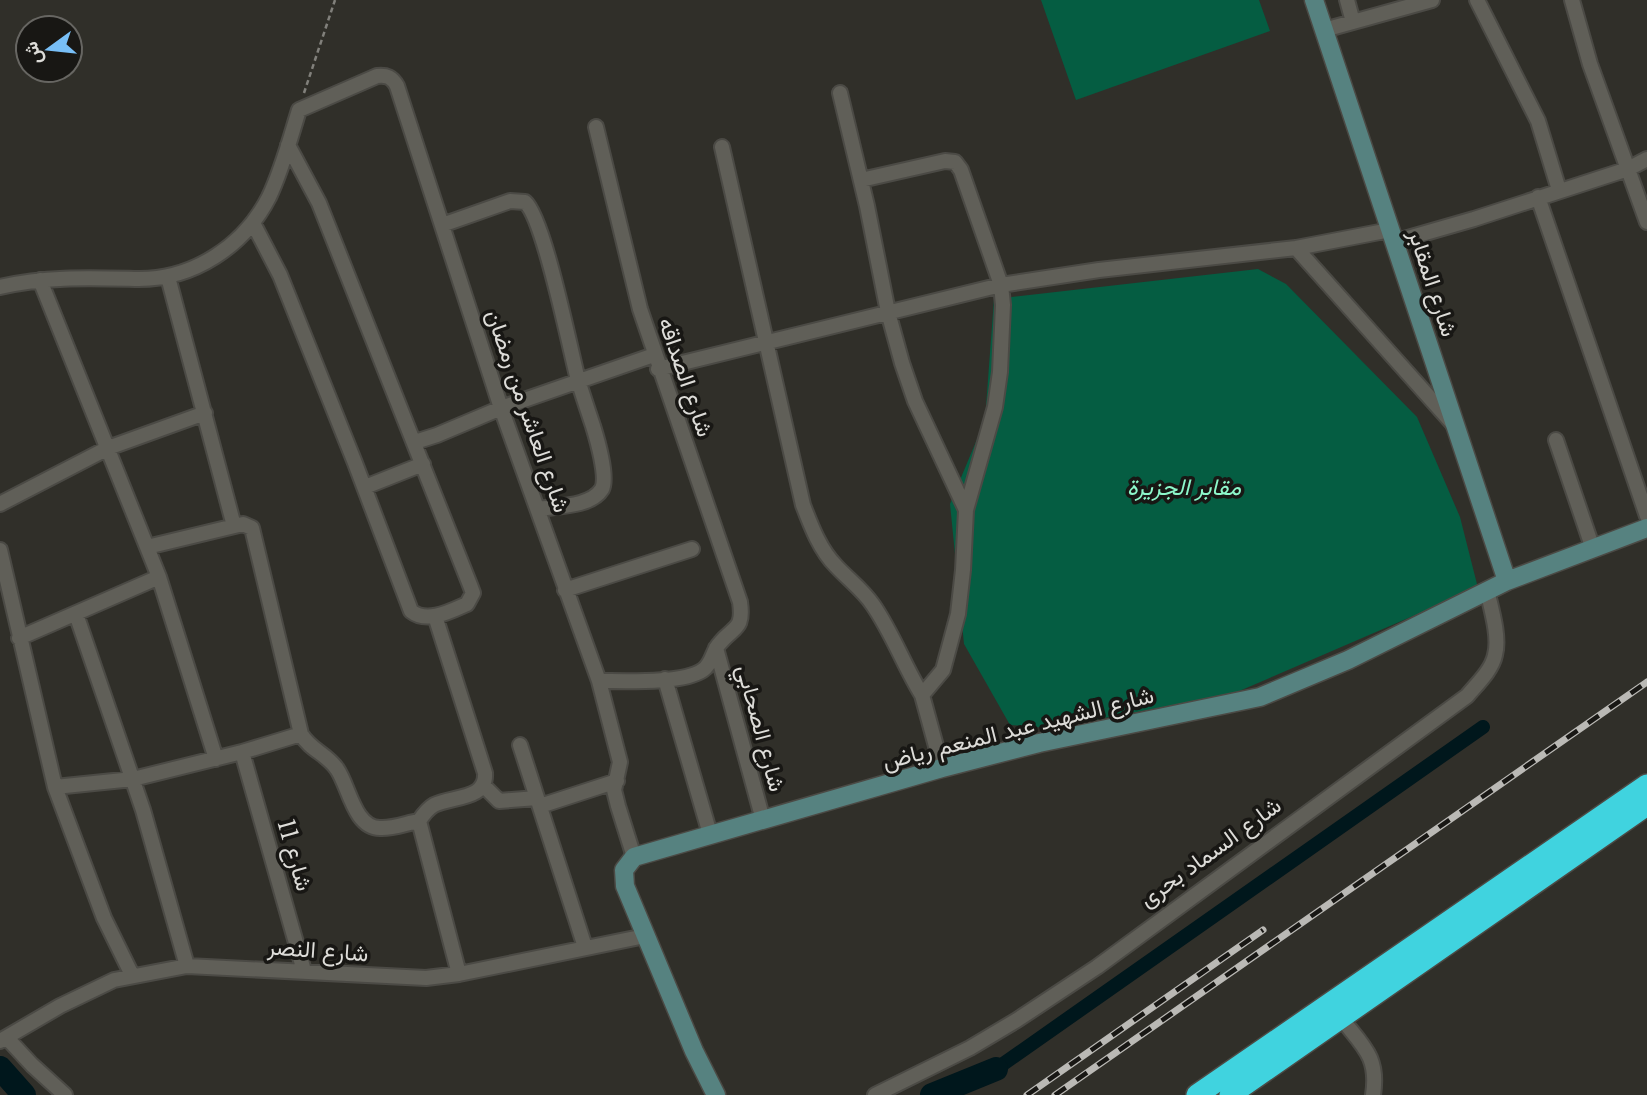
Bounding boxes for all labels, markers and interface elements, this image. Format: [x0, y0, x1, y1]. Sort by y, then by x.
north arrow [14, 14, 84, 84]
text: ش [19, 39, 47, 67]
street label: شارع المقابر [1400, 225, 1463, 341]
street label: شارع العاشر من رمضان [478, 306, 576, 517]
street label: شارع الصداقه [651, 314, 720, 441]
park label: مقابر الجزيرة [1127, 473, 1242, 502]
street label: شارع الصحابي [726, 662, 791, 796]
street label: شارع الشهيد عبد المنعم رياض [879, 681, 1157, 777]
street label: شارع السماد بحرى [1134, 791, 1288, 915]
street label: شارع 11 [270, 816, 319, 895]
street label: شارع النصر [265, 932, 369, 969]

